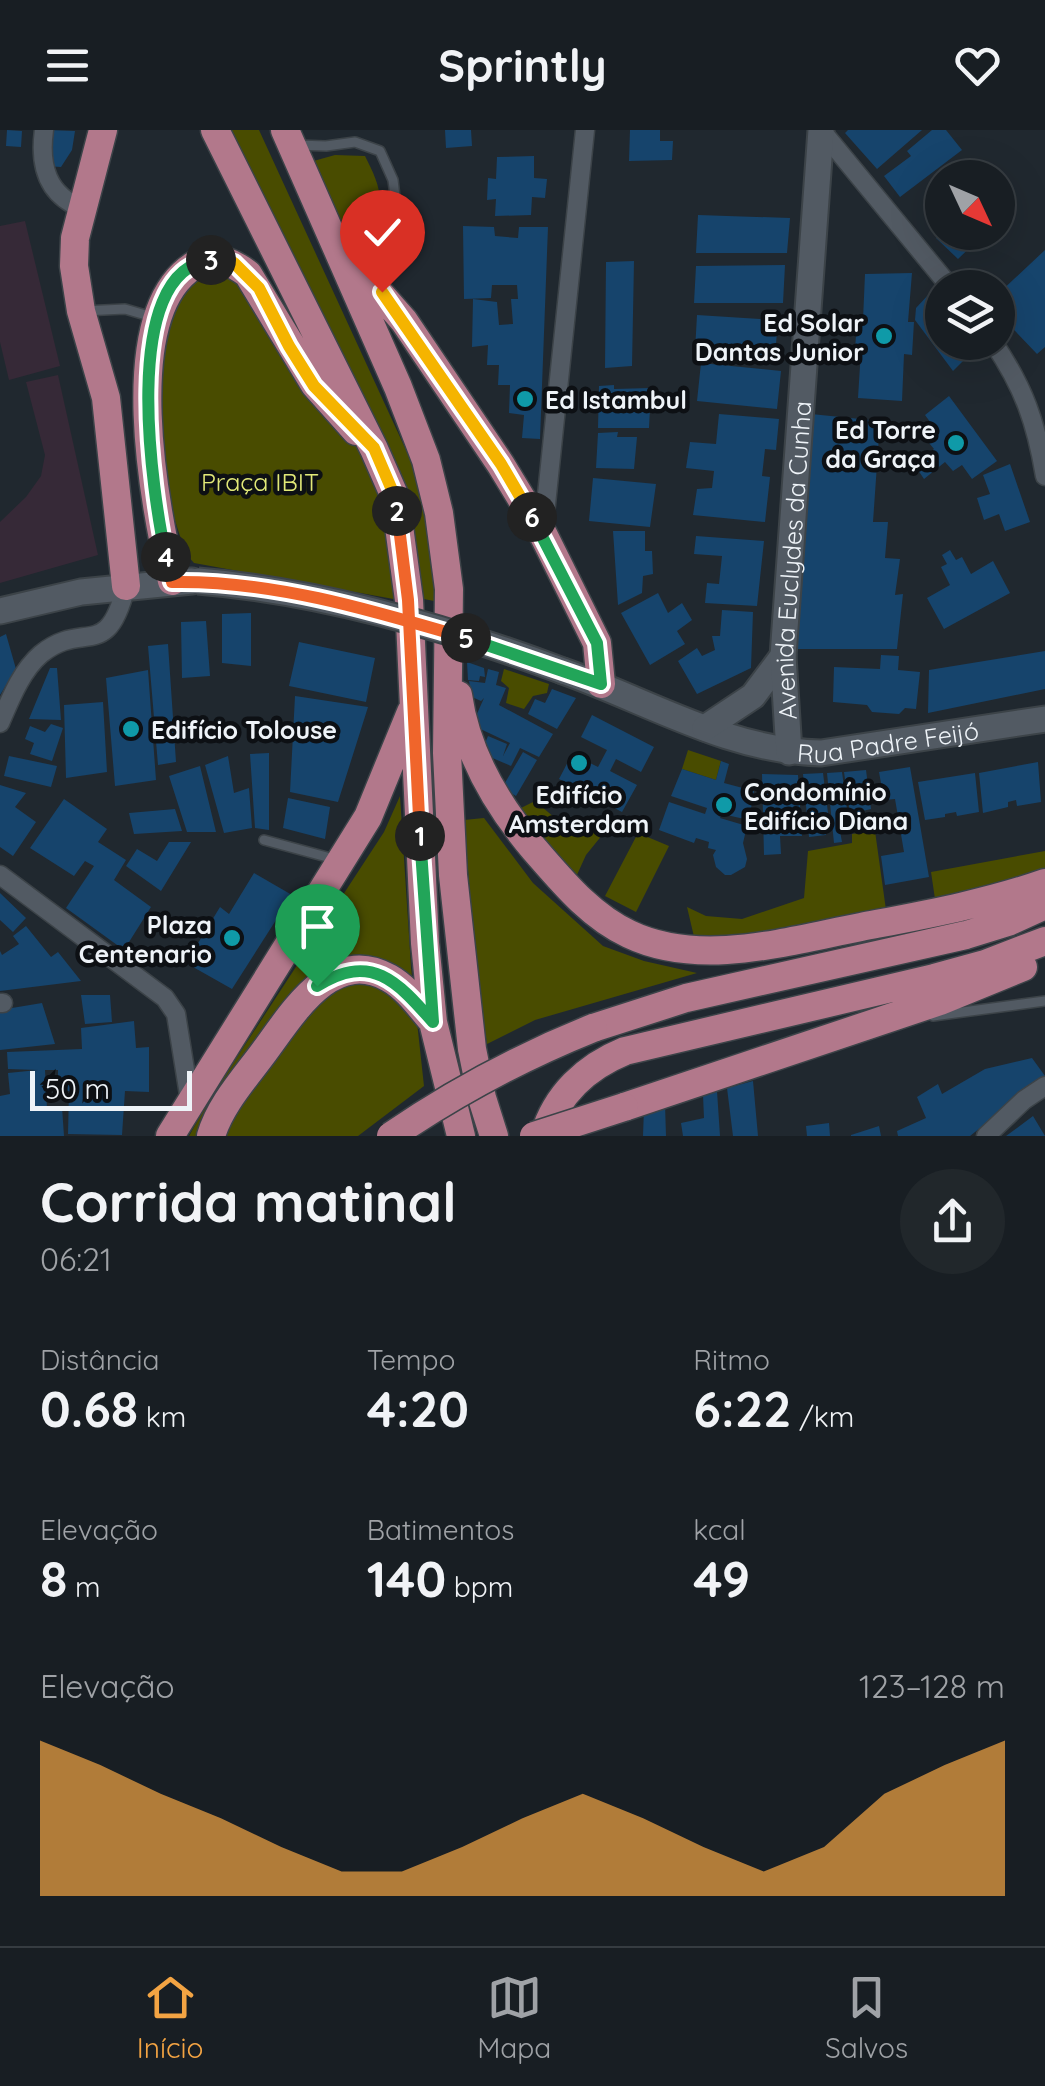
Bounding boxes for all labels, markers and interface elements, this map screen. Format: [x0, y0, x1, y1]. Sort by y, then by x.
text: Sprintly [438, 37, 607, 93]
icon: menu [40, 38, 95, 93]
icon: heart [950, 38, 1005, 93]
north arrow [925, 160, 1015, 250]
map controls [925, 160, 1015, 360]
pin [340, 190, 425, 293]
icon: check [355, 205, 410, 260]
pin: 3 [186, 235, 236, 285]
text: 3 [203, 242, 219, 277]
button: layers [925, 270, 1015, 360]
place label: Ed Solar Dantas Junior [695, 307, 864, 367]
marker: Ed Solar Dantas Junior [873, 325, 895, 347]
place label: Ed Istambul [545, 384, 687, 415]
marker: Ed Istambul [514, 388, 536, 410]
street label: Avenida Euclydes da Cunha [767, 400, 817, 721]
place label: Ed Torre da Graça [825, 414, 936, 474]
marker: Ed Torre da Graça [945, 432, 967, 454]
park label: Praça IBIT [201, 466, 319, 497]
pin: 2 [372, 486, 422, 536]
pin: 6 [507, 492, 557, 542]
text: 2 [389, 493, 405, 528]
text: 6 [524, 499, 540, 534]
pin: 4 [141, 532, 191, 582]
text: 4 [158, 539, 174, 574]
pin: 5 [441, 613, 491, 663]
text: 5 [458, 620, 474, 655]
place label: Edifício Tolouse [151, 714, 337, 745]
street label: Rua Padre Feijó [796, 714, 981, 769]
marker: Edifício Tolouse [120, 718, 142, 740]
marker: Edifício Amsterdam [568, 752, 590, 774]
place label: Condomínio Edifício Diana [744, 776, 908, 836]
place label: Edifício Amsterdam [509, 779, 649, 839]
marker: Condomínio Edifício Diana [713, 794, 735, 816]
pin: 1 [395, 811, 445, 861]
text: 1 [415, 818, 425, 853]
pin [275, 884, 360, 987]
icon: arrive [290, 899, 345, 954]
place label: Plaza Centenario [79, 909, 212, 969]
marker: Plaza Centenario [221, 927, 243, 949]
scale bar [30, 1066, 192, 1110]
text: 50 m [45, 1071, 110, 1106]
text: Corrida matinal [40, 1167, 457, 1236]
button: share [900, 1169, 1005, 1274]
text: 06:21 [40, 1239, 112, 1279]
text: Distância [40, 1342, 159, 1377]
text: Tempo [367, 1342, 455, 1377]
text: Ritmo [693, 1342, 770, 1377]
text: 0.68 [40, 1377, 138, 1440]
text: 4:20 [367, 1377, 469, 1440]
text: 6:22 [693, 1377, 792, 1440]
text: km [138, 1399, 186, 1434]
text: /km [792, 1399, 854, 1434]
text: Elevação [40, 1512, 158, 1547]
text: Batimentos [367, 1512, 514, 1547]
text: kcal [693, 1512, 746, 1547]
text: 8 [40, 1547, 67, 1610]
text: 140 [367, 1547, 446, 1610]
text: 49 [693, 1547, 750, 1610]
text: m [67, 1569, 101, 1604]
text: bpm [446, 1569, 513, 1604]
text: Elevação [40, 1666, 175, 1706]
text: 123–128 m [859, 1666, 1005, 1706]
tab: Início [137, 1970, 203, 2065]
tab: Mapa [477, 1970, 551, 2065]
tab: Salvos [825, 1970, 908, 2065]

